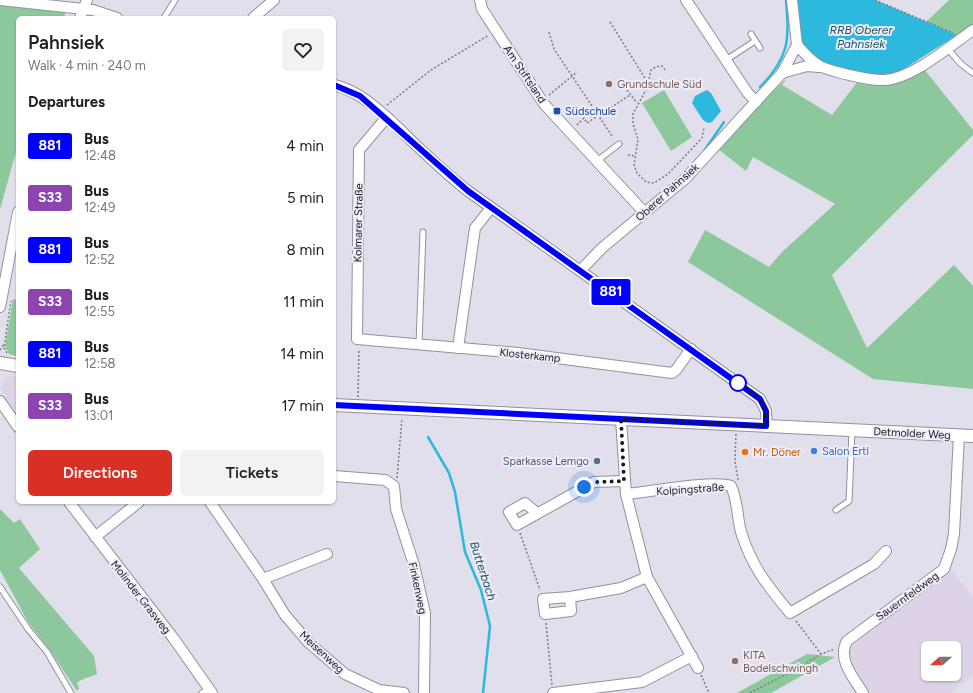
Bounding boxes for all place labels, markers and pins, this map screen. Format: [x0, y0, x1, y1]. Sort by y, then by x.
place label: Grundschule Süd [617, 78, 702, 91]
marker: Grundschule Süd [604, 79, 614, 89]
place label: Südschule [565, 105, 616, 118]
marker: Südschule [552, 106, 562, 116]
unlabelled marker [729, 374, 747, 392]
place label: Salon Ertl [822, 445, 869, 458]
place label: Mr. Döner [753, 446, 801, 459]
marker: Salon Ertl [809, 446, 819, 456]
marker: Mr. Döner [740, 447, 750, 457]
place label: Sparkasse Lemgo [503, 455, 589, 468]
marker: Sparkasse Lemgo [592, 456, 602, 466]
place label: KITA Bodelschwingh [743, 649, 818, 675]
marker: KITA Bodelschwingh [730, 656, 740, 666]

